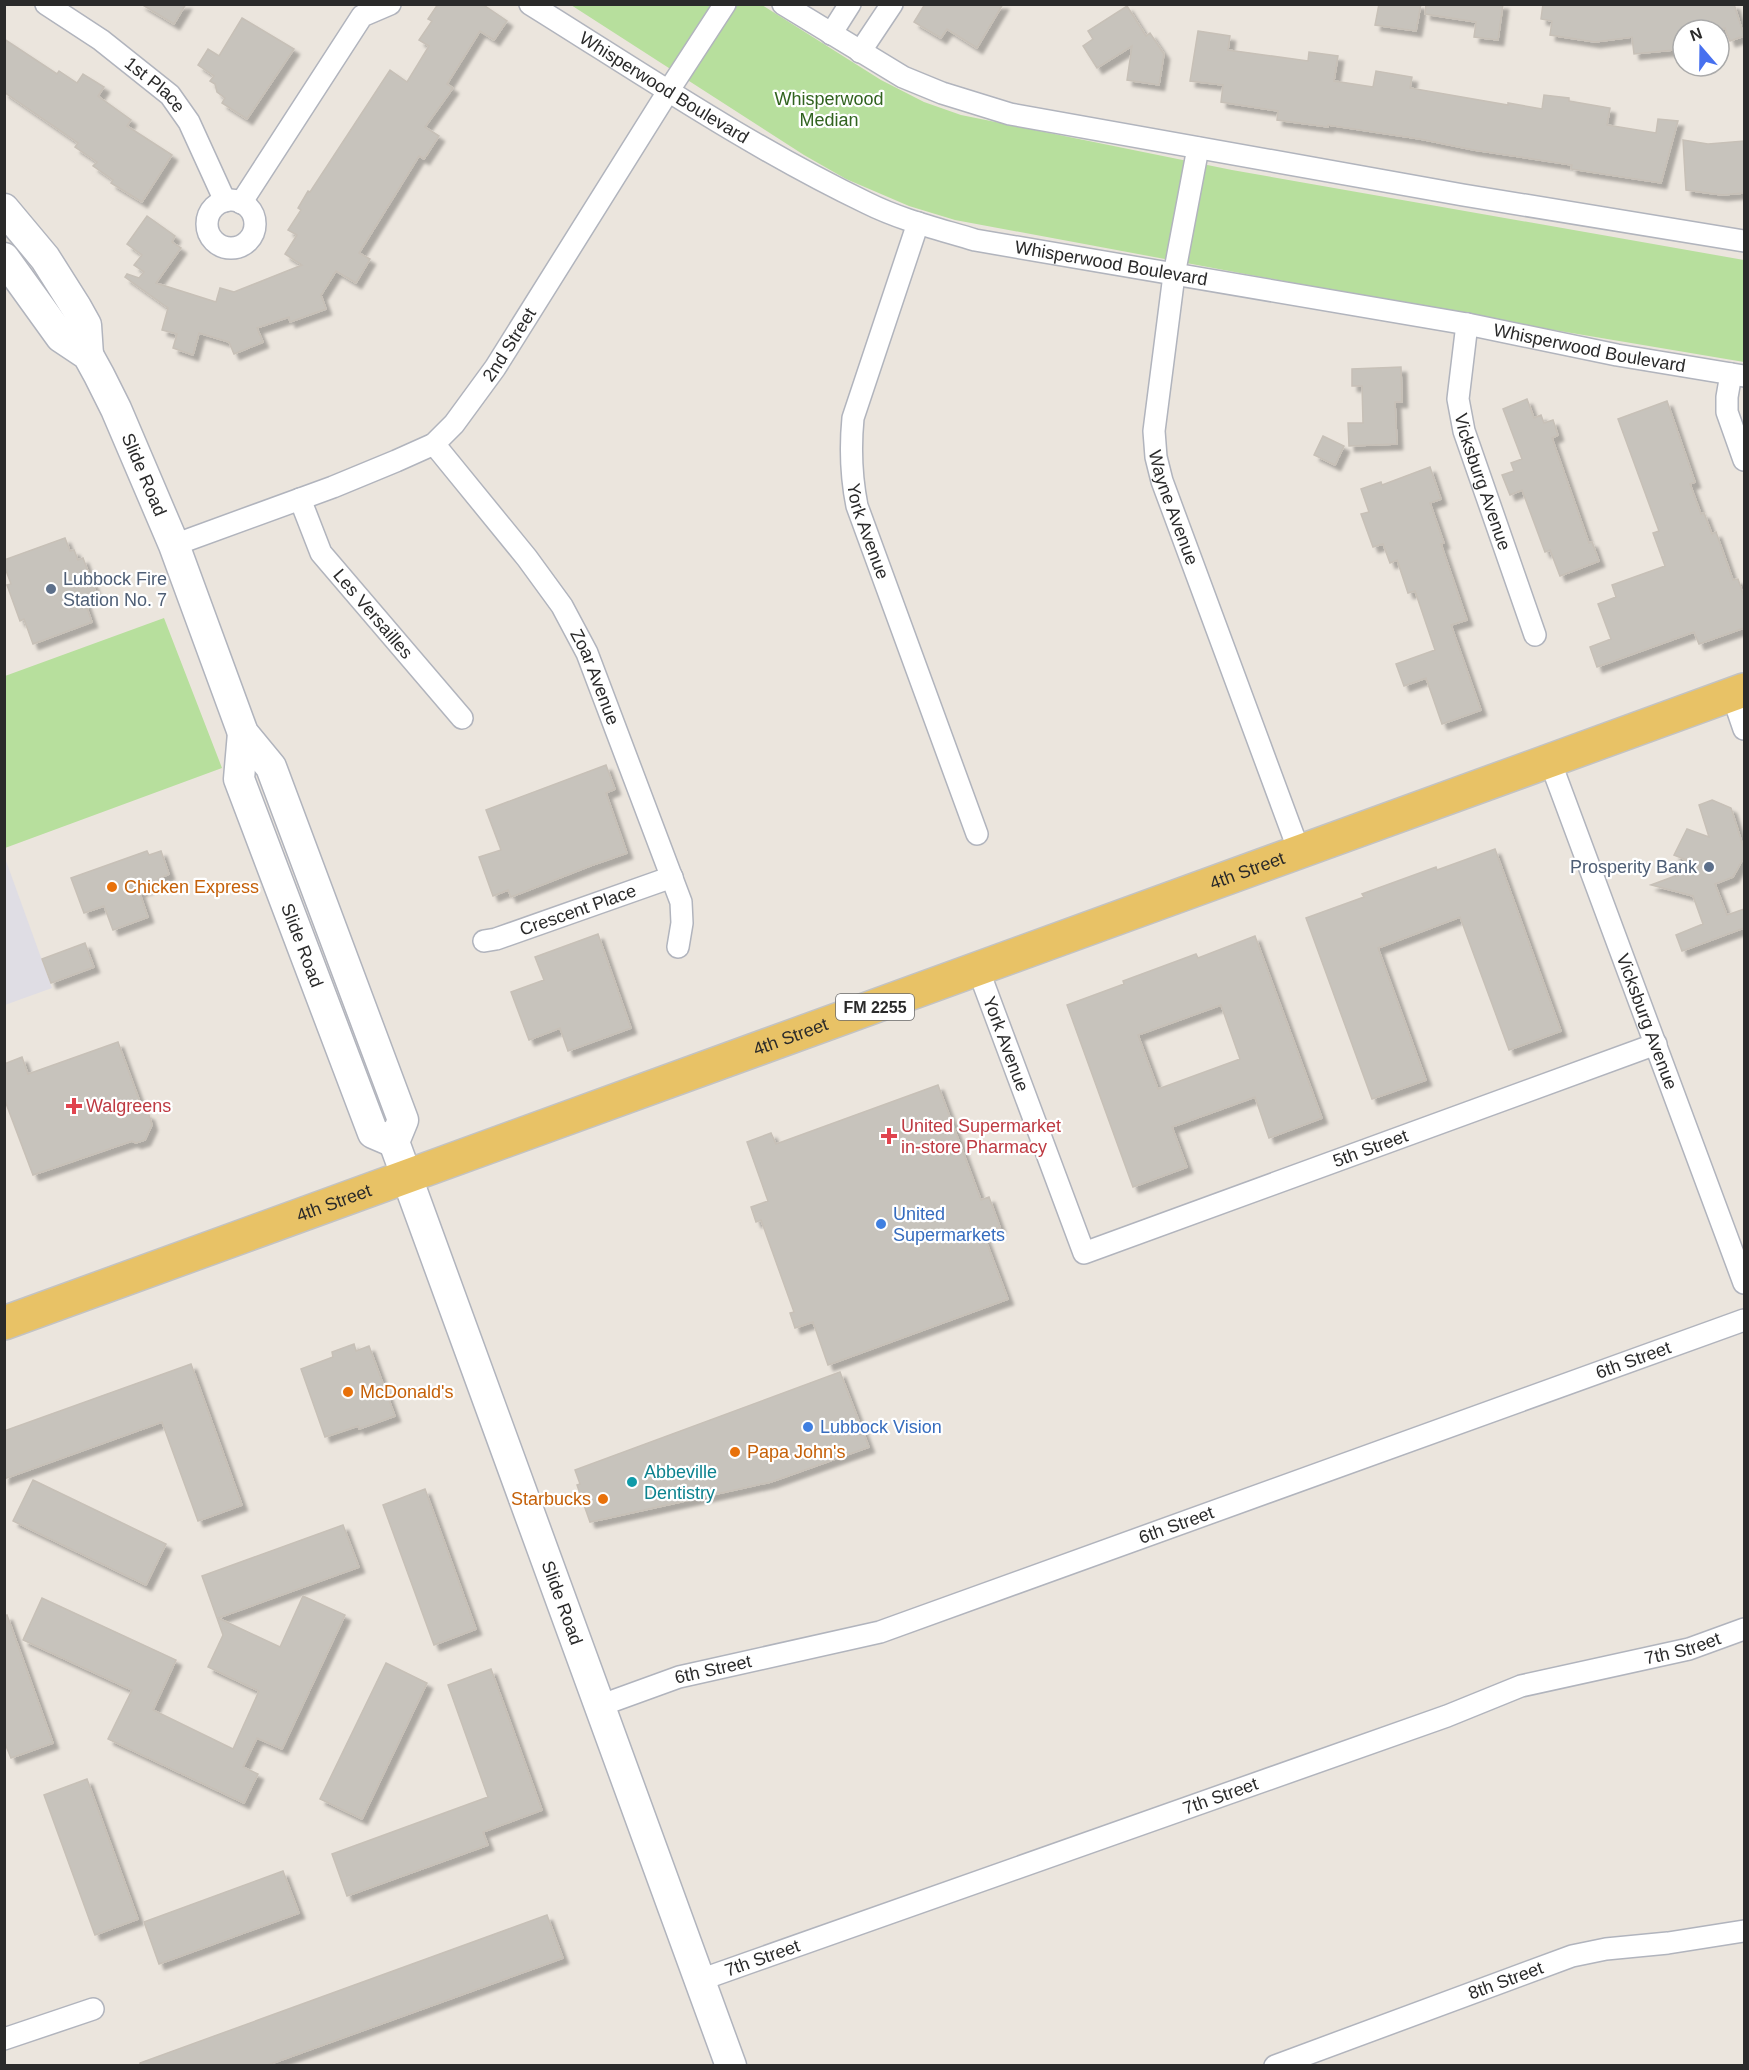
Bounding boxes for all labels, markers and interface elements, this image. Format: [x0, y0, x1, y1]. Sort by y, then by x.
north arrow [1671, 18, 1731, 78]
text: N [1688, 24, 1704, 44]
street label: Whisperwood Boulevard [576, 28, 752, 147]
street label: 1st Place [121, 53, 189, 116]
park label: Whisperwood Median [774, 89, 884, 130]
street label: Whisperwood Boulevard [1013, 237, 1209, 290]
street label: 2nd Street [478, 304, 540, 385]
street label: Whisperwood Boulevard [1492, 320, 1687, 376]
street label: Vicksburg Avenue [1451, 412, 1515, 553]
street label: Slide Road [117, 430, 170, 519]
street label: Wayne Avenue [1145, 448, 1202, 568]
street label: York Avenue [843, 482, 893, 582]
street label: Les Versailles [329, 565, 417, 663]
place label: Lubbock Fire Station No. 7 [63, 569, 167, 610]
marker: Lubbock Fire Station No. 7 [44, 582, 58, 596]
street label: Zoar Avenue [566, 626, 623, 728]
street label: 4th Street [1207, 848, 1287, 893]
place label: Prosperity Bank [1570, 857, 1698, 877]
marker: Prosperity Bank [1702, 860, 1716, 874]
place label: Chicken Express [124, 877, 259, 897]
marker: Chicken Express [105, 880, 119, 894]
street label: Crescent Place [517, 880, 639, 940]
street label: Slide Road [277, 901, 327, 990]
street label: Vicksburg Avenue [1612, 951, 1681, 1092]
road number: FM 2255 [836, 994, 914, 1020]
street label: York Avenue [979, 994, 1033, 1094]
street label: 4th Street [750, 1014, 831, 1060]
place label: Walgreens [86, 1096, 171, 1116]
marker: Walgreens [67, 1099, 81, 1113]
place label: United Supermarket in-store Pharmacy [901, 1116, 1061, 1157]
street label: 5th Street [1330, 1126, 1410, 1171]
marker: United Supermarket in-store Pharmacy [882, 1129, 896, 1143]
street label: 4th Street [294, 1180, 374, 1226]
place label: United Supermarkets [893, 1204, 1005, 1245]
marker: United Supermarkets [874, 1217, 888, 1231]
street label: 6th Street [1593, 1337, 1673, 1383]
place label: McDonald's [360, 1382, 453, 1402]
marker: McDonald's [341, 1385, 355, 1399]
place label: Lubbock Vision [820, 1417, 942, 1437]
marker: Lubbock Vision [801, 1420, 815, 1434]
place label: Papa John's [747, 1442, 846, 1462]
marker: Papa John's [728, 1445, 742, 1459]
place label: Abbeville Dentistry [644, 1462, 717, 1503]
marker: Abbeville Dentistry [625, 1475, 639, 1489]
place label: Starbucks [511, 1489, 591, 1509]
marker: Starbucks [596, 1492, 610, 1506]
street label: 6th Street [1136, 1502, 1216, 1548]
street label: Slide Road [538, 1558, 587, 1648]
street label: 7th Street [1643, 1628, 1723, 1668]
street label: 6th Street [673, 1651, 753, 1688]
street label: 7th Street [1180, 1774, 1261, 1819]
street label: 7th Street [722, 1936, 802, 1980]
street label: 8th Street [1466, 1958, 1546, 2004]

